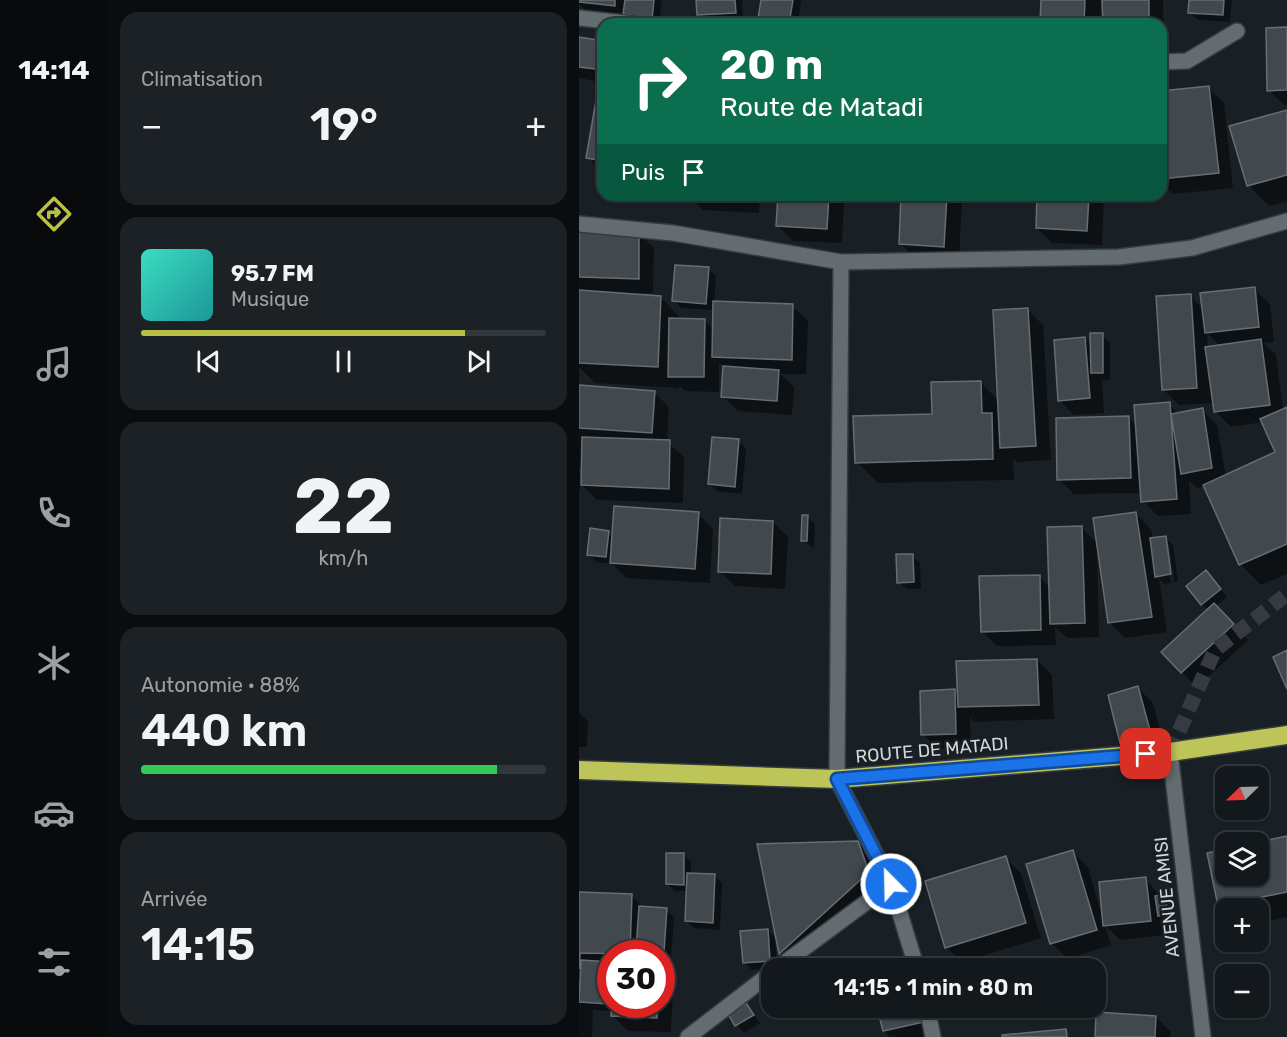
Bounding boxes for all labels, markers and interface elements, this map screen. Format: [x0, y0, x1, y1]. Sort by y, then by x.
text: 20 m [720, 40, 823, 90]
icon: right [621, 42, 699, 120]
text: 14:14 [18, 54, 90, 86]
text: Climatisation [141, 67, 263, 91]
text: Route de Matadi [720, 91, 924, 123]
text: 19° [310, 98, 378, 151]
text: − [141, 106, 162, 145]
text: + [525, 106, 546, 145]
icon: arrive [677, 156, 710, 189]
text: Puis [621, 159, 665, 186]
icon: directions [33, 193, 75, 235]
text: 95.7 FM [231, 260, 314, 287]
text: Musique [231, 287, 309, 311]
icon: music [33, 343, 75, 385]
icon: previous [192, 345, 225, 378]
icon: pause [327, 345, 360, 378]
icon: next [462, 345, 495, 378]
text: 22 [293, 460, 394, 553]
icon: phone [33, 492, 75, 534]
text: km/h [319, 546, 368, 570]
icon: climate [33, 642, 75, 684]
text: Autonomie · 88% [141, 673, 300, 697]
text: 440 km [141, 704, 307, 757]
pin [1120, 728, 1171, 779]
street label: ROUTE DE MATADI [855, 732, 1009, 768]
icon: arrive [1129, 737, 1162, 770]
north arrow [1215, 766, 1269, 820]
map controls [1215, 766, 1269, 1018]
icon: car [33, 792, 75, 834]
button: layers [1215, 832, 1269, 886]
street label: AVENUE AMISI [1150, 836, 1184, 958]
position arrow [859, 852, 923, 916]
text: Arrivée [141, 887, 208, 911]
button: + [1215, 898, 1269, 952]
text: 14:15 [141, 918, 255, 971]
speed limit sign: 30 [597, 940, 675, 1018]
icon: filters [33, 941, 75, 983]
button: − [1215, 964, 1269, 1018]
text: 14:15 · 1 min · 80 m [834, 974, 1033, 1001]

